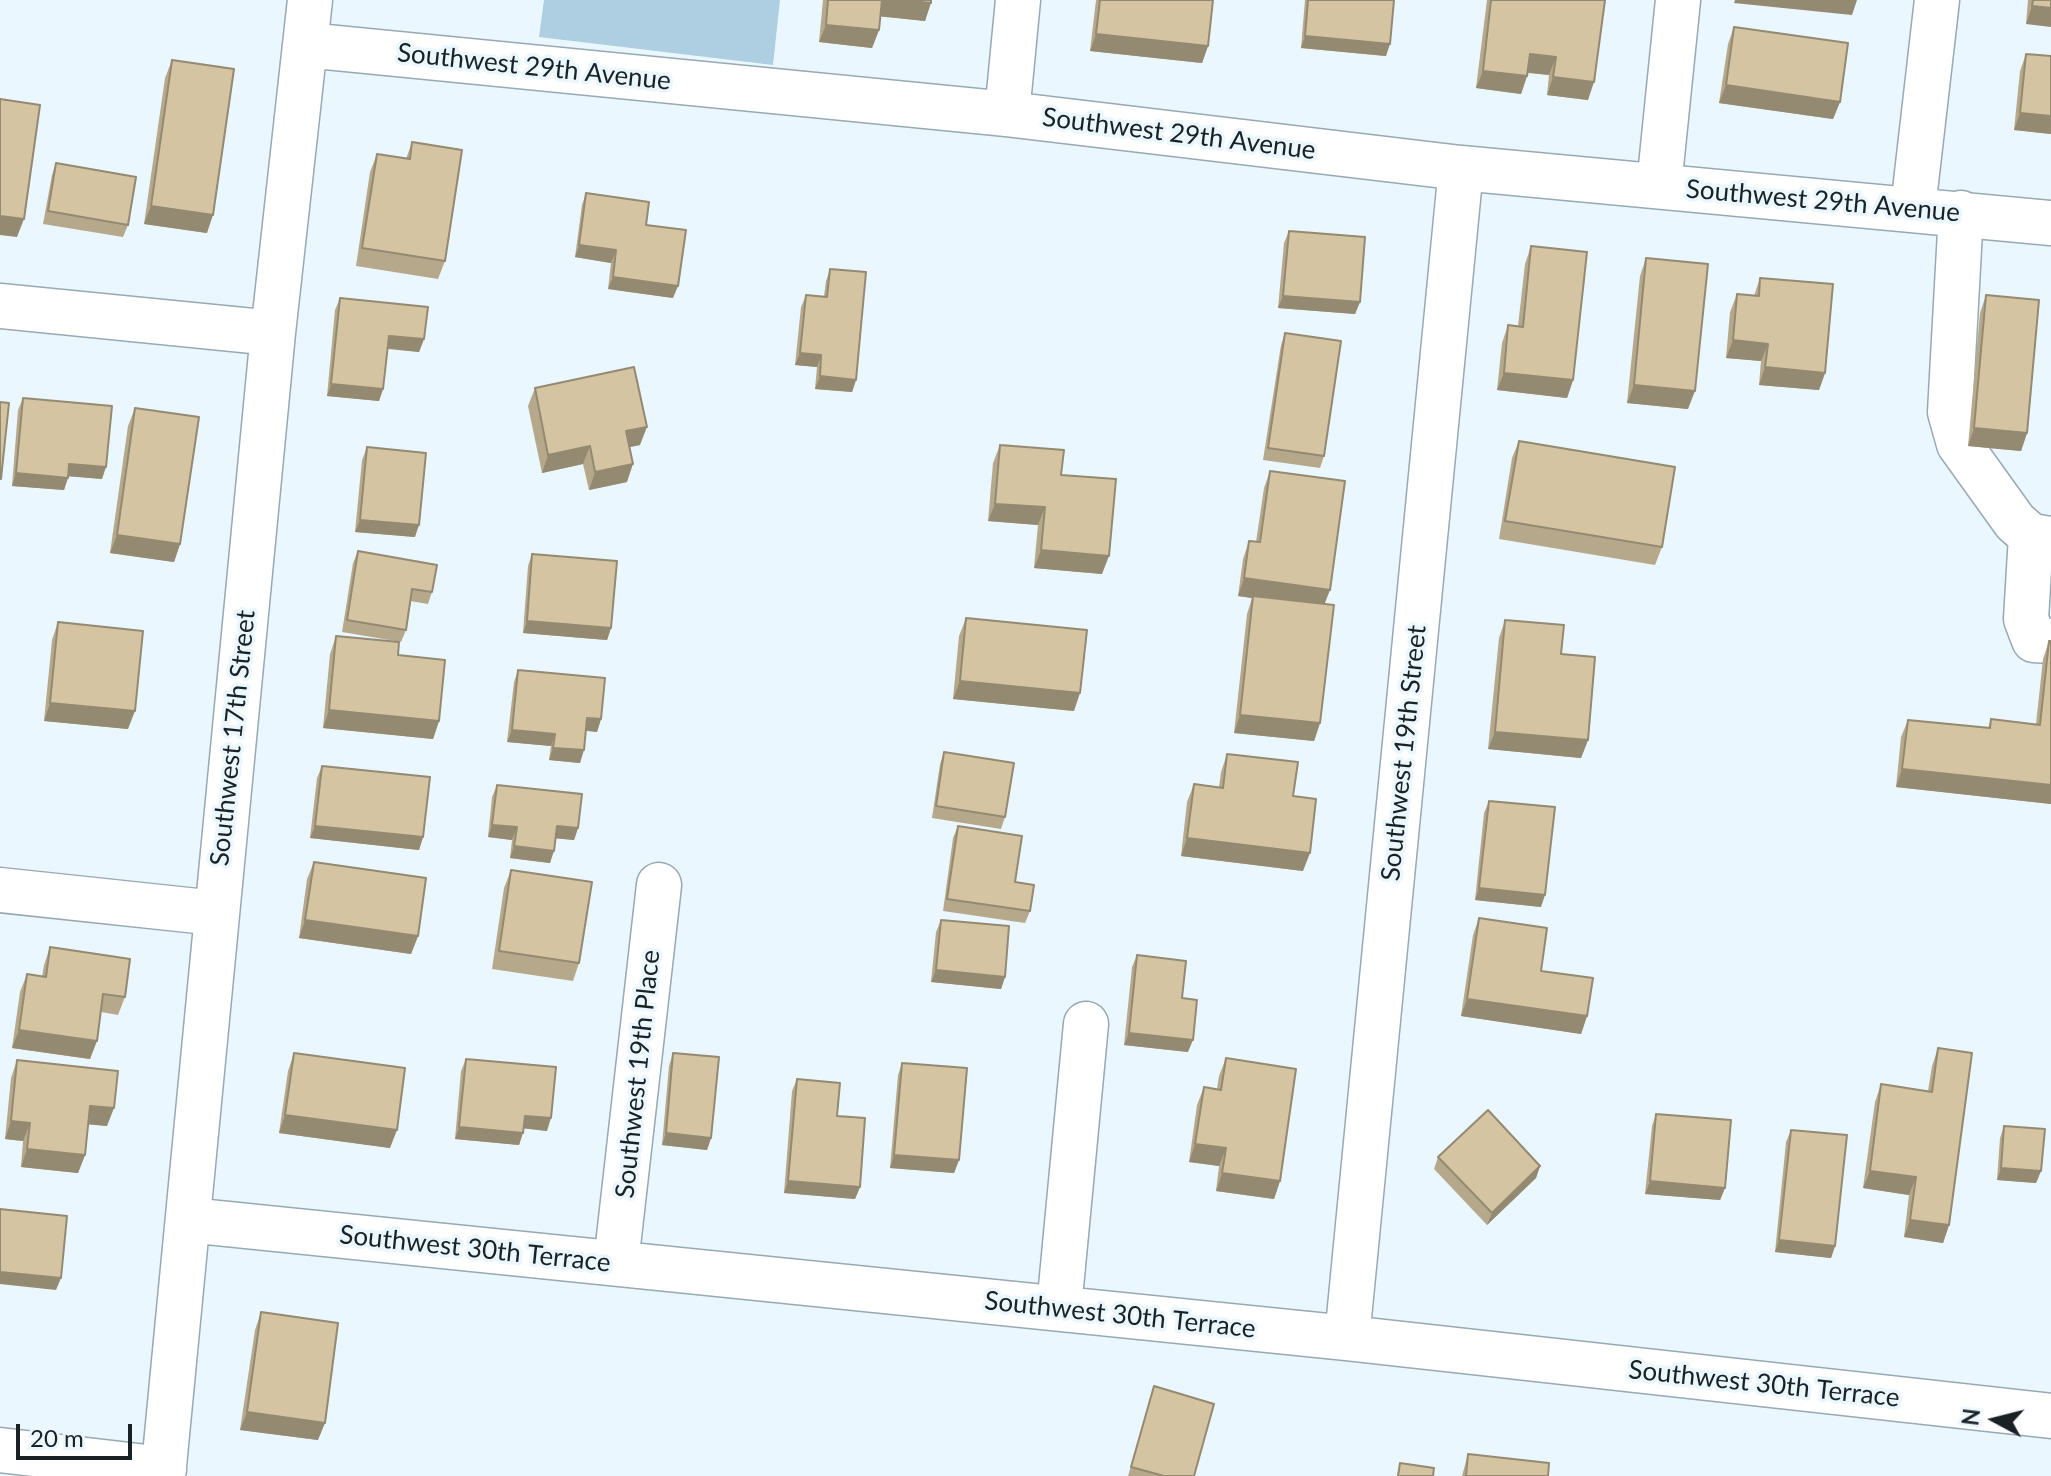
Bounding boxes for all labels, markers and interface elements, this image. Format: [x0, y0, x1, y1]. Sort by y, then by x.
street label: Southwest 29th Avenue [396, 37, 672, 97]
street label: Southwest 29th Avenue [1041, 102, 1317, 166]
street label: Southwest 29th Avenue [1685, 173, 1961, 229]
street label: Southwest 17th Street [204, 608, 262, 868]
street label: Southwest 19th Street [1375, 623, 1433, 883]
street label: Southwest 19th Place [609, 948, 667, 1200]
street label: Southwest 30th Terrace [338, 1219, 612, 1279]
street label: Southwest 30th Terrace [983, 1285, 1257, 1345]
street label: Southwest 30th Terrace [1627, 1354, 1901, 1414]
north arrow [1955, 1380, 2035, 1460]
text: N [1956, 1407, 1985, 1427]
scale bar [20, 1408, 136, 1458]
text: 20 m [30, 1423, 84, 1452]

